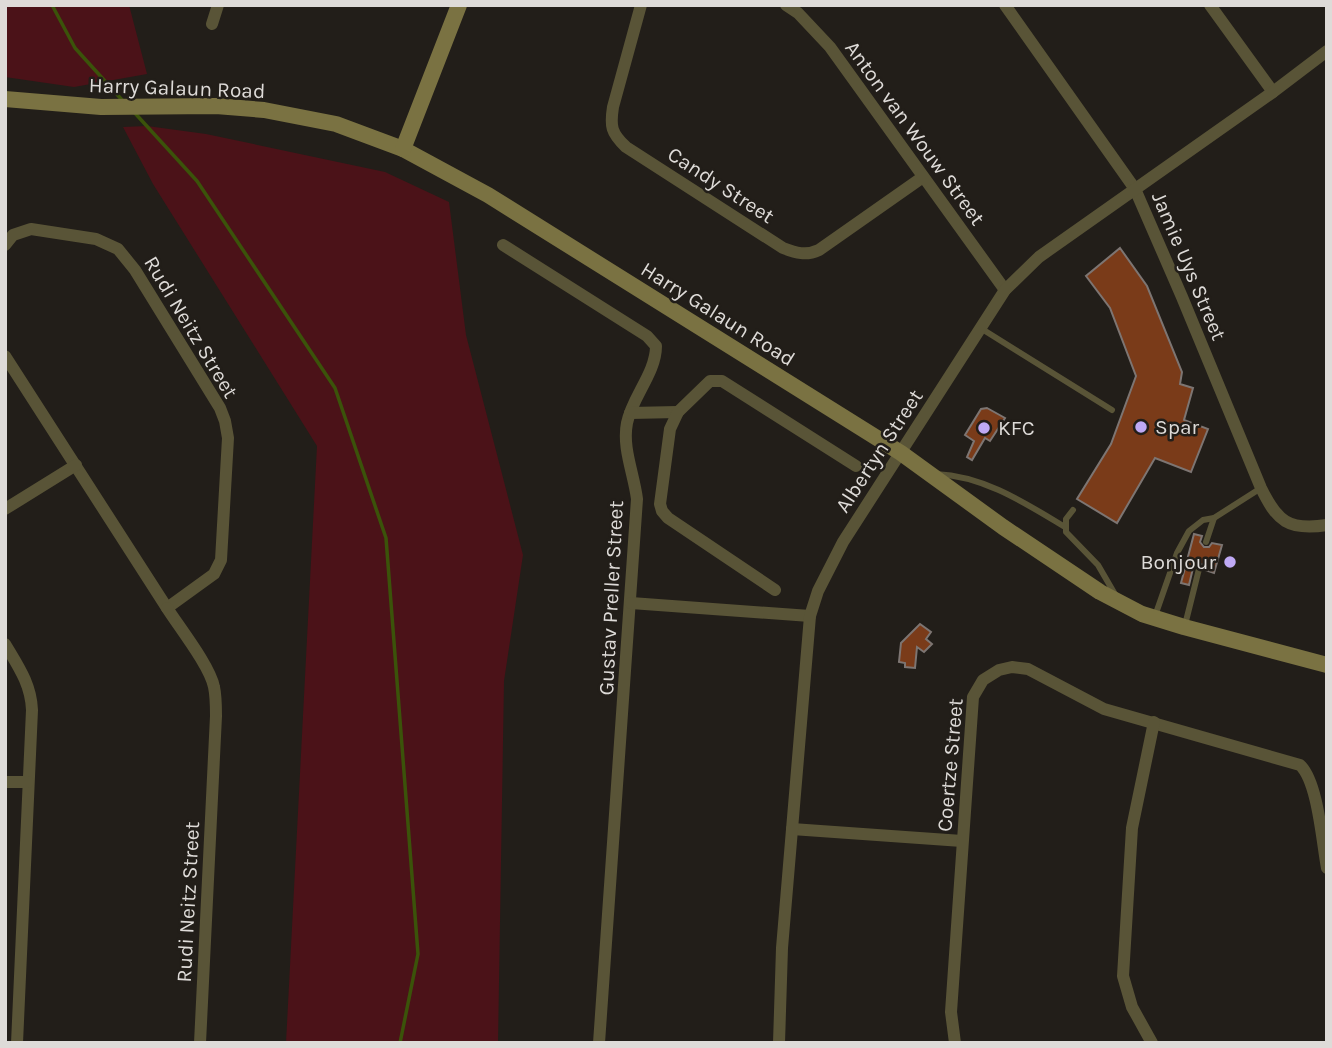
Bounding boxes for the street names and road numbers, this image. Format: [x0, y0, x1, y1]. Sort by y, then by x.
street label: Anton van Wouw Street [840, 36, 990, 230]
street label: Harry Galaun Road [88, 73, 266, 103]
street label: Candy Street [663, 142, 779, 228]
street label: Jamie Uys Street [1147, 188, 1231, 344]
street label: Rudi Neitz Street [139, 252, 243, 402]
street label: Harry Galaun Road [637, 257, 799, 371]
street label: Albertyn Street [830, 385, 928, 517]
street label: Gustav Preller Street [594, 500, 628, 696]
street label: Coertze Street [932, 697, 968, 833]
street label: Rudi Neitz Street [172, 821, 204, 983]

